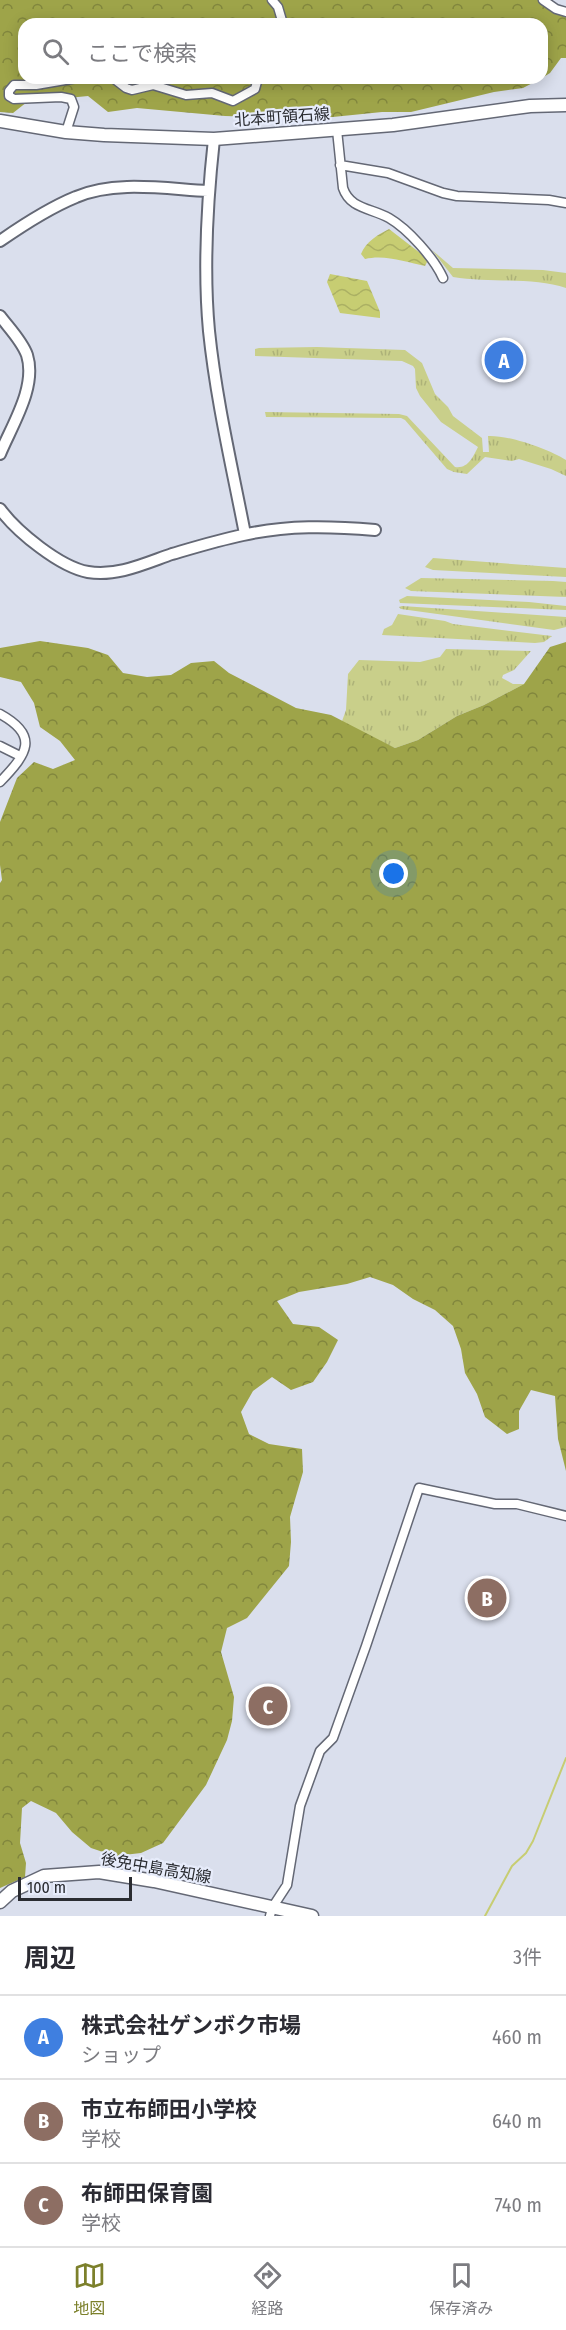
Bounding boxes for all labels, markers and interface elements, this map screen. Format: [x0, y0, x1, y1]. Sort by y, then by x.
search box [18, 18, 548, 84]
icon: search [39, 35, 72, 68]
text: ここで検索 [87, 40, 197, 67]
street label: 北本町領石線 [233, 104, 331, 130]
pin: A [484, 338, 524, 382]
your location [379, 859, 408, 888]
pin: B [468, 1576, 506, 1620]
pin: C [248, 1684, 288, 1728]
street label: 後免中島高知線 [99, 1849, 213, 1887]
scale bar [18, 1874, 132, 1902]
text: 100 m [27, 1878, 66, 1897]
text: 周辺 [24, 1943, 76, 1974]
text: 3件 [513, 1945, 542, 1969]
text: 株式会社ゲンボク市場 [81, 2012, 301, 2039]
text: A [38, 2025, 49, 2049]
text: 460 m [492, 2025, 542, 2049]
text: ショップ [81, 2043, 161, 2067]
text: 市立布師田小学校 [81, 2096, 257, 2123]
text: B [38, 2109, 49, 2133]
text: 640 m [492, 2109, 542, 2133]
text: 学校 [81, 2127, 121, 2151]
text: 布師田保育園 [81, 2180, 213, 2207]
text: C [38, 2193, 49, 2217]
text: 740 m [494, 2193, 542, 2217]
text: 学校 [81, 2211, 121, 2235]
tab: 地図 [73, 2259, 106, 2319]
tab: 経路 [251, 2259, 284, 2319]
tab: 保存済み [429, 2259, 493, 2319]

